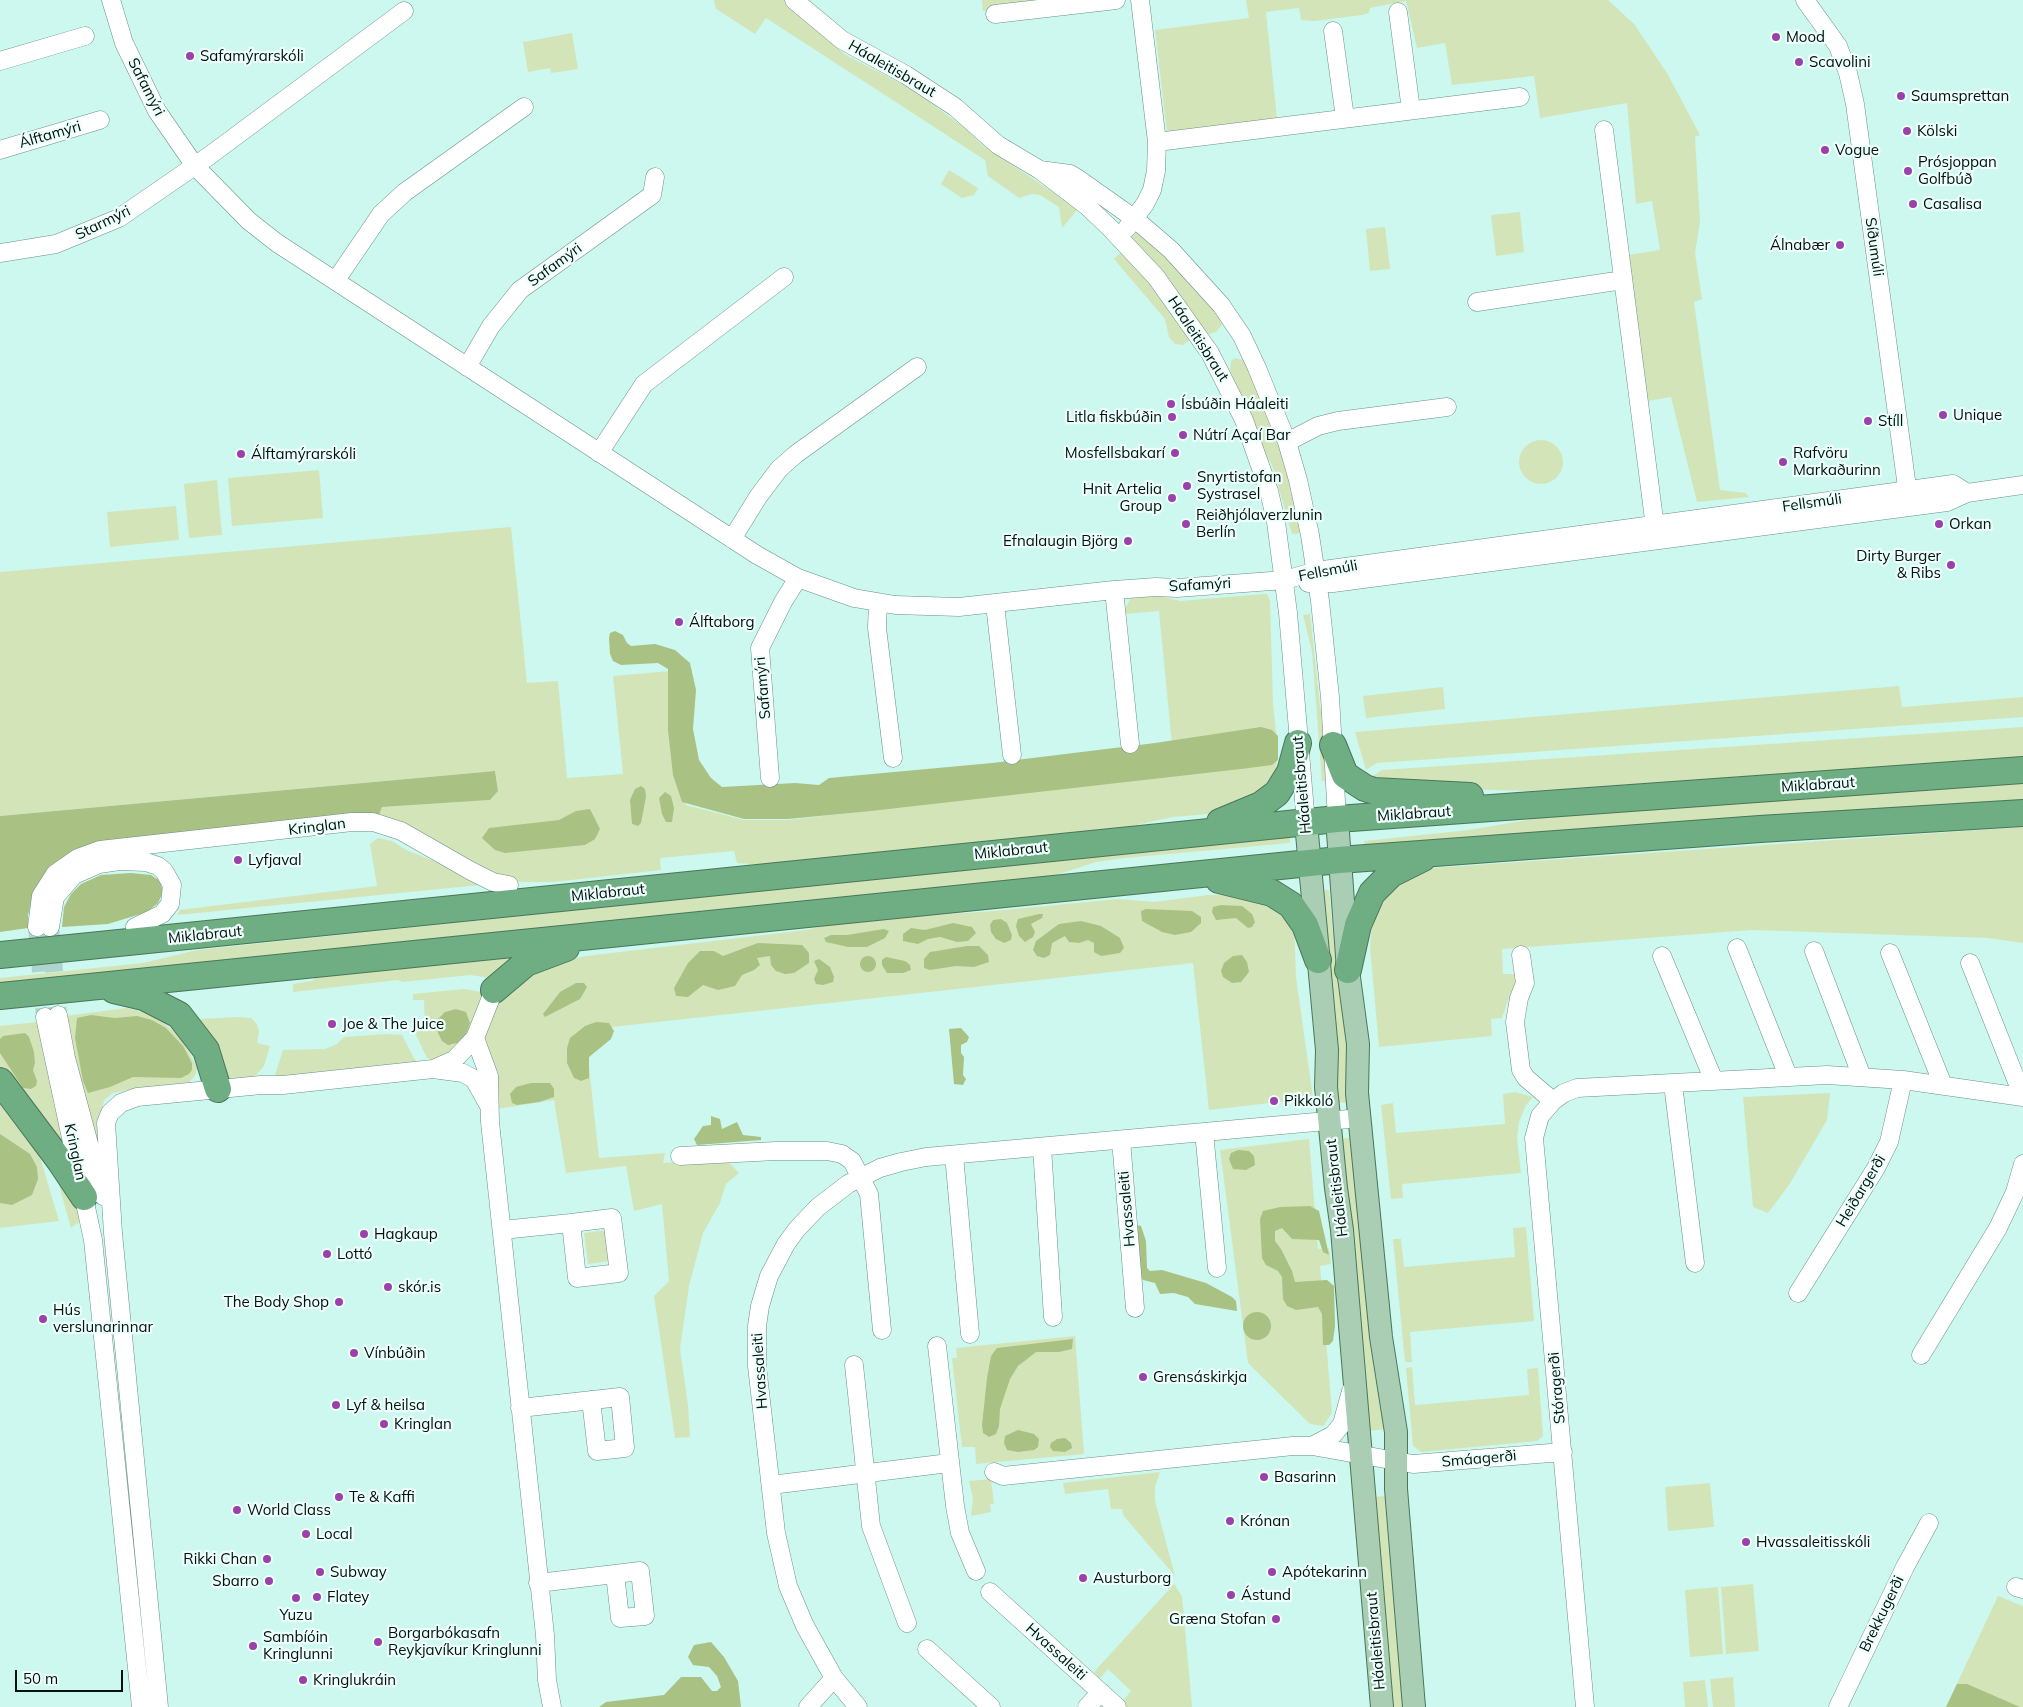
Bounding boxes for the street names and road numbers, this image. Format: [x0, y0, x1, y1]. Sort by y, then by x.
street label: Háaleitisbraut [845, 37, 939, 101]
street label: Safamýri [124, 55, 168, 119]
street label: Álftamýri [17, 118, 83, 152]
street label: Starmýri [73, 202, 133, 244]
street label: Síðumúli [1861, 216, 1887, 278]
street label: Safamýri [524, 239, 586, 291]
street label: Háaleitisbraut [1164, 293, 1232, 385]
street label: Fellsmúli [1781, 490, 1843, 516]
street label: Fellsmúli [1297, 556, 1359, 586]
street label: Safamýri [1168, 574, 1232, 596]
street label: Safamýri [751, 656, 775, 720]
street label: Háaleitisbraut [1289, 735, 1315, 835]
street label: Miklabraut [1780, 773, 1856, 797]
street label: Miklabraut [1376, 802, 1452, 826]
street label: Kringlan [287, 815, 347, 839]
street label: Miklabraut [973, 838, 1049, 864]
street label: Miklabraut [570, 880, 646, 906]
street label: Miklabraut [167, 922, 243, 948]
street label: Kringlan [60, 1122, 90, 1182]
street label: Háaleitisbraut [1322, 1138, 1352, 1238]
street label: Heiðargerði [1832, 1152, 1890, 1230]
street label: Hvassaleiti [1115, 1170, 1139, 1248]
street label: Hvassaleiti [748, 1332, 772, 1410]
street label: Stóragerði [1545, 1351, 1569, 1425]
street label: Smáagerði [1441, 1447, 1517, 1471]
street label: Brekkugerði [1856, 1573, 1908, 1655]
street label: Háaleitisbraut [1363, 1591, 1389, 1691]
street label: Hvassaleiti [1022, 1620, 1090, 1684]

